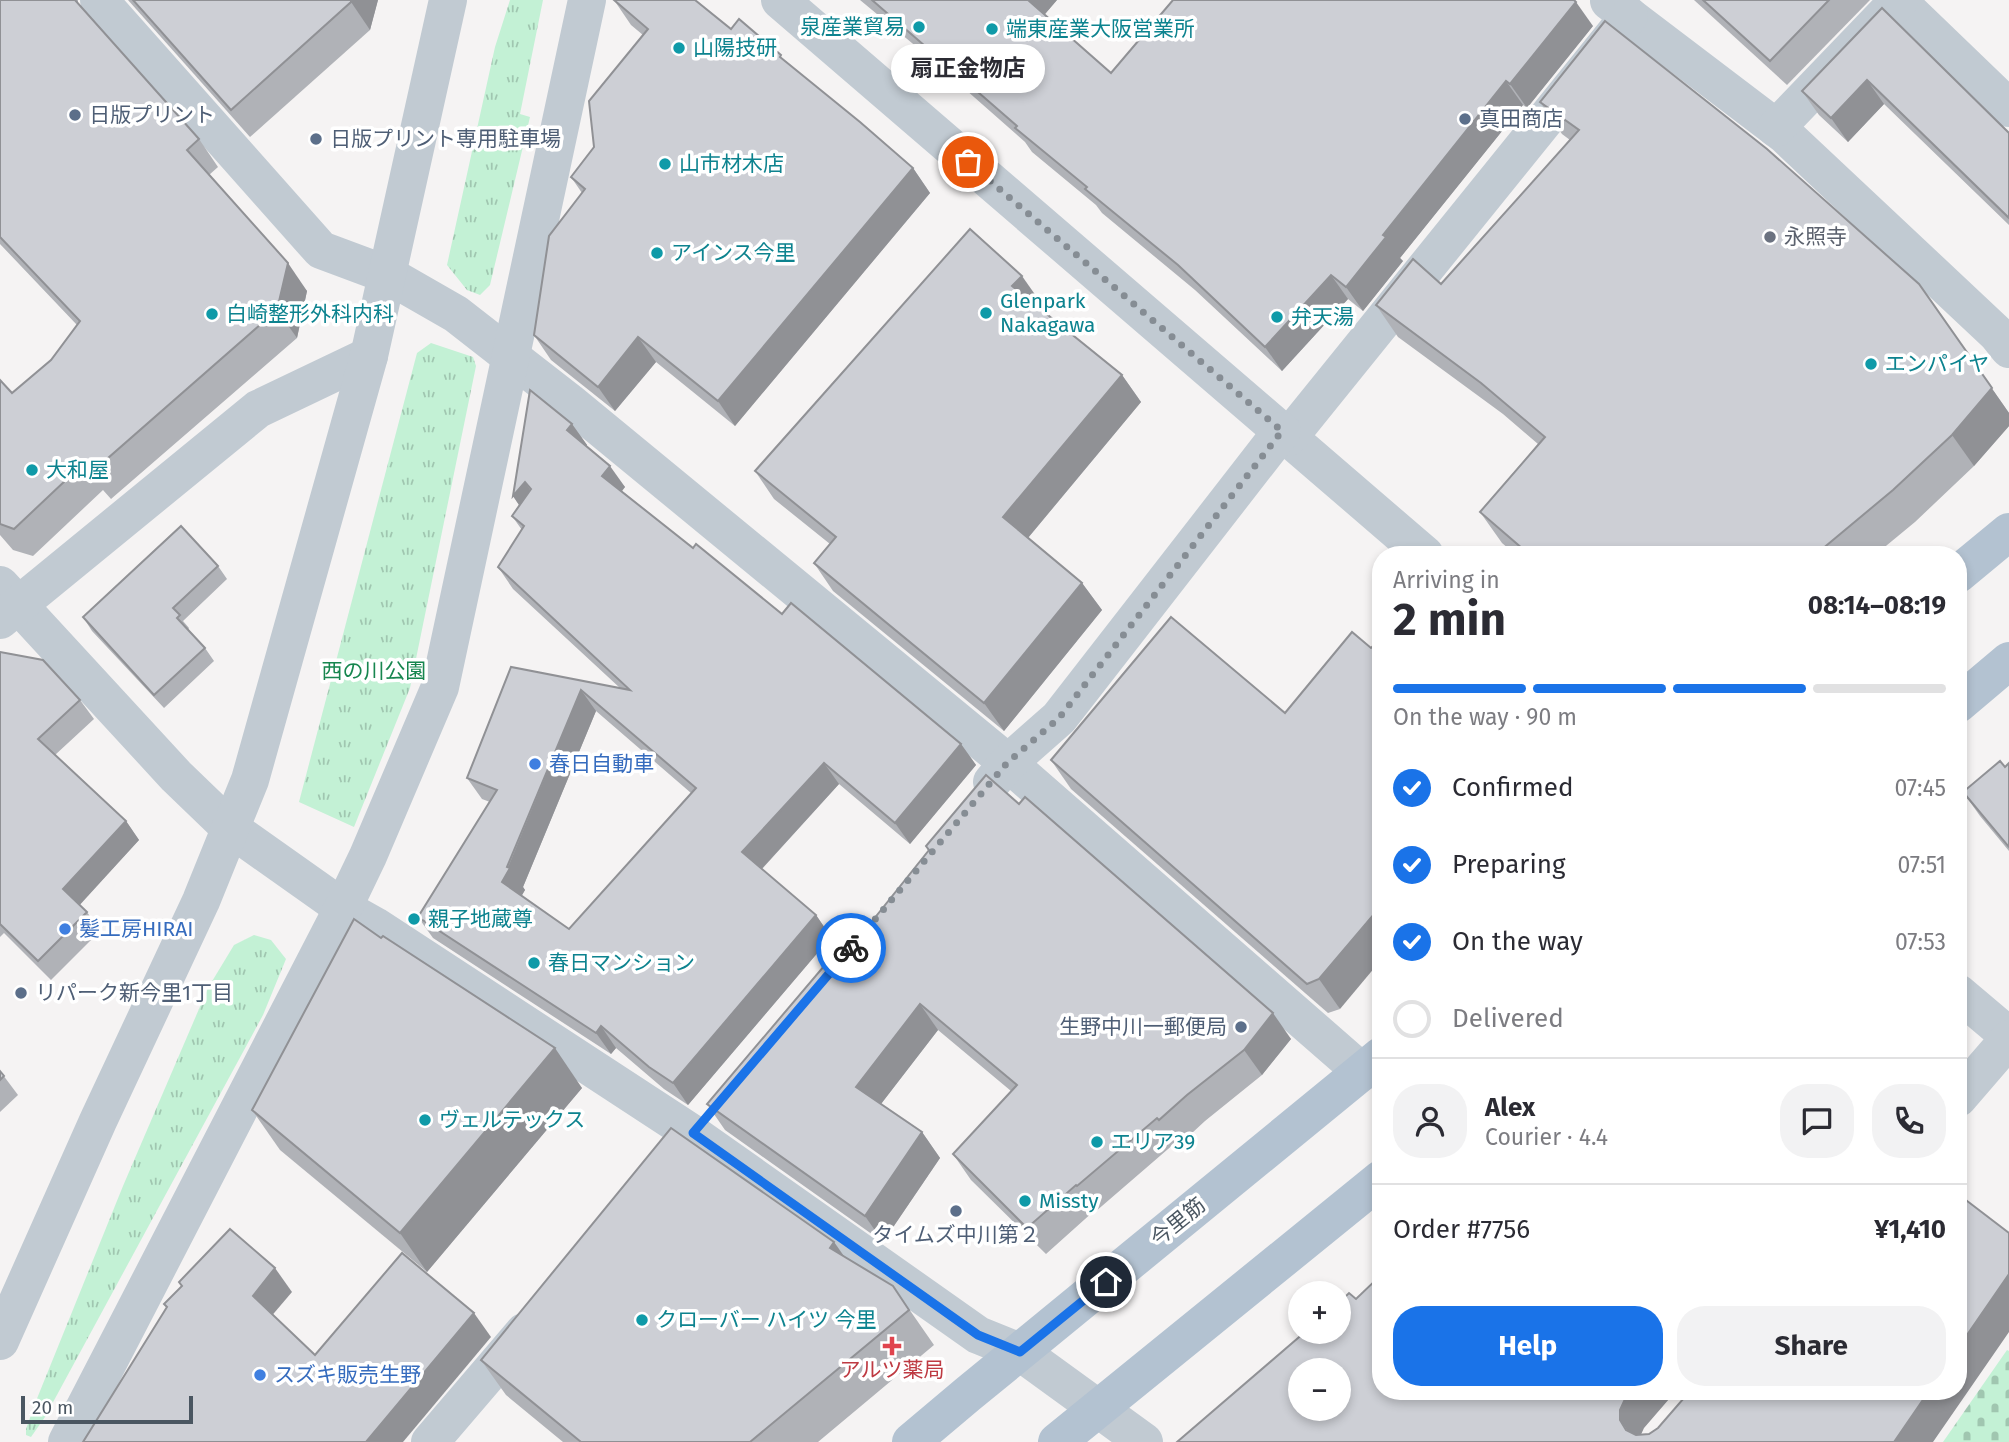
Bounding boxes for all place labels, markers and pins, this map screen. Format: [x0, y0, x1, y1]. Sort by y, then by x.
place label: 泉産業貿易 [800, 14, 905, 40]
place label: 端東産業大阪営業所 [1006, 16, 1195, 42]
marker: 泉産業貿易 [911, 19, 927, 35]
marker: 端東産業大阪営業所 [984, 21, 1000, 37]
place label: 山陽技研 [693, 35, 777, 61]
marker: 山陽技研 [671, 40, 687, 56]
callout: 扇正金物店 [891, 43, 1045, 92]
place label: 日版プリント [89, 102, 215, 128]
place label: 真田商店 [1479, 106, 1563, 132]
marker: 日版プリント [67, 107, 83, 123]
marker: 真田商店 [1457, 111, 1473, 127]
place label: 日版プリント専用駐車場 [330, 126, 561, 152]
marker: 日版プリント専用駐車場 [308, 131, 324, 147]
pin [938, 132, 998, 192]
place label: 山市材木店 [679, 151, 784, 177]
marker: 山市材木店 [657, 156, 673, 172]
place label: 永照寺 [1784, 224, 1847, 250]
marker: 永照寺 [1762, 229, 1778, 245]
place label: アインス今里 [671, 240, 796, 266]
marker: アインス今里 [649, 245, 665, 261]
place label: Glenpark Nakagawa [1000, 288, 1096, 338]
place label: 白崎整形外科内科 [226, 301, 394, 327]
place label: 弁天湯 [1291, 304, 1354, 330]
marker: Glenpark Nakagawa [978, 305, 994, 321]
marker: 白崎整形外科内科 [204, 306, 220, 322]
marker: 弁天湯 [1269, 309, 1285, 325]
place label: エンパイヤ [1885, 351, 1989, 377]
marker: エンパイヤ [1863, 356, 1879, 372]
place label: 大和屋 [46, 457, 109, 483]
marker: 大和屋 [24, 462, 40, 478]
place label: 春日自動車 [549, 751, 654, 777]
marker: 春日自動車 [527, 756, 543, 772]
place label: 親子地蔵尊 [428, 906, 533, 932]
marker: 親子地蔵尊 [406, 911, 422, 927]
place label: 髪工房HIRAI [79, 916, 193, 942]
marker: 髪工房HIRAI [57, 921, 73, 937]
place label: 春日マンション [548, 950, 695, 976]
marker: 春日マンション [526, 955, 542, 971]
place label: リパーク新今里1丁目 [35, 980, 233, 1006]
marker: リパーク新今里1丁目 [13, 985, 29, 1001]
place label: 生野中川一郵便局 [1059, 1014, 1227, 1040]
marker: 生野中川一郵便局 [1233, 1019, 1249, 1035]
place label: ヴェルテックス [439, 1107, 585, 1133]
marker: ヴェルテックス [417, 1112, 433, 1128]
place label: エリア39 [1111, 1129, 1195, 1155]
marker: エリア39 [1089, 1134, 1105, 1150]
place label: Missty [1039, 1188, 1099, 1214]
marker: Missty [1017, 1193, 1033, 1209]
marker: タイムズ中川第２ [948, 1203, 964, 1219]
place label: タイムズ中川第２ [872, 1222, 1040, 1248]
pin [1076, 1252, 1136, 1312]
place label: クローバー ハイツ 今里 [656, 1307, 877, 1333]
marker: クローバー ハイツ 今里 [634, 1312, 650, 1328]
marker: アルツ薬局 [884, 1338, 900, 1354]
place label: アルツ薬局 [840, 1357, 944, 1383]
place label: スズキ販売生野 [274, 1362, 421, 1388]
marker: スズキ販売生野 [252, 1367, 268, 1383]

